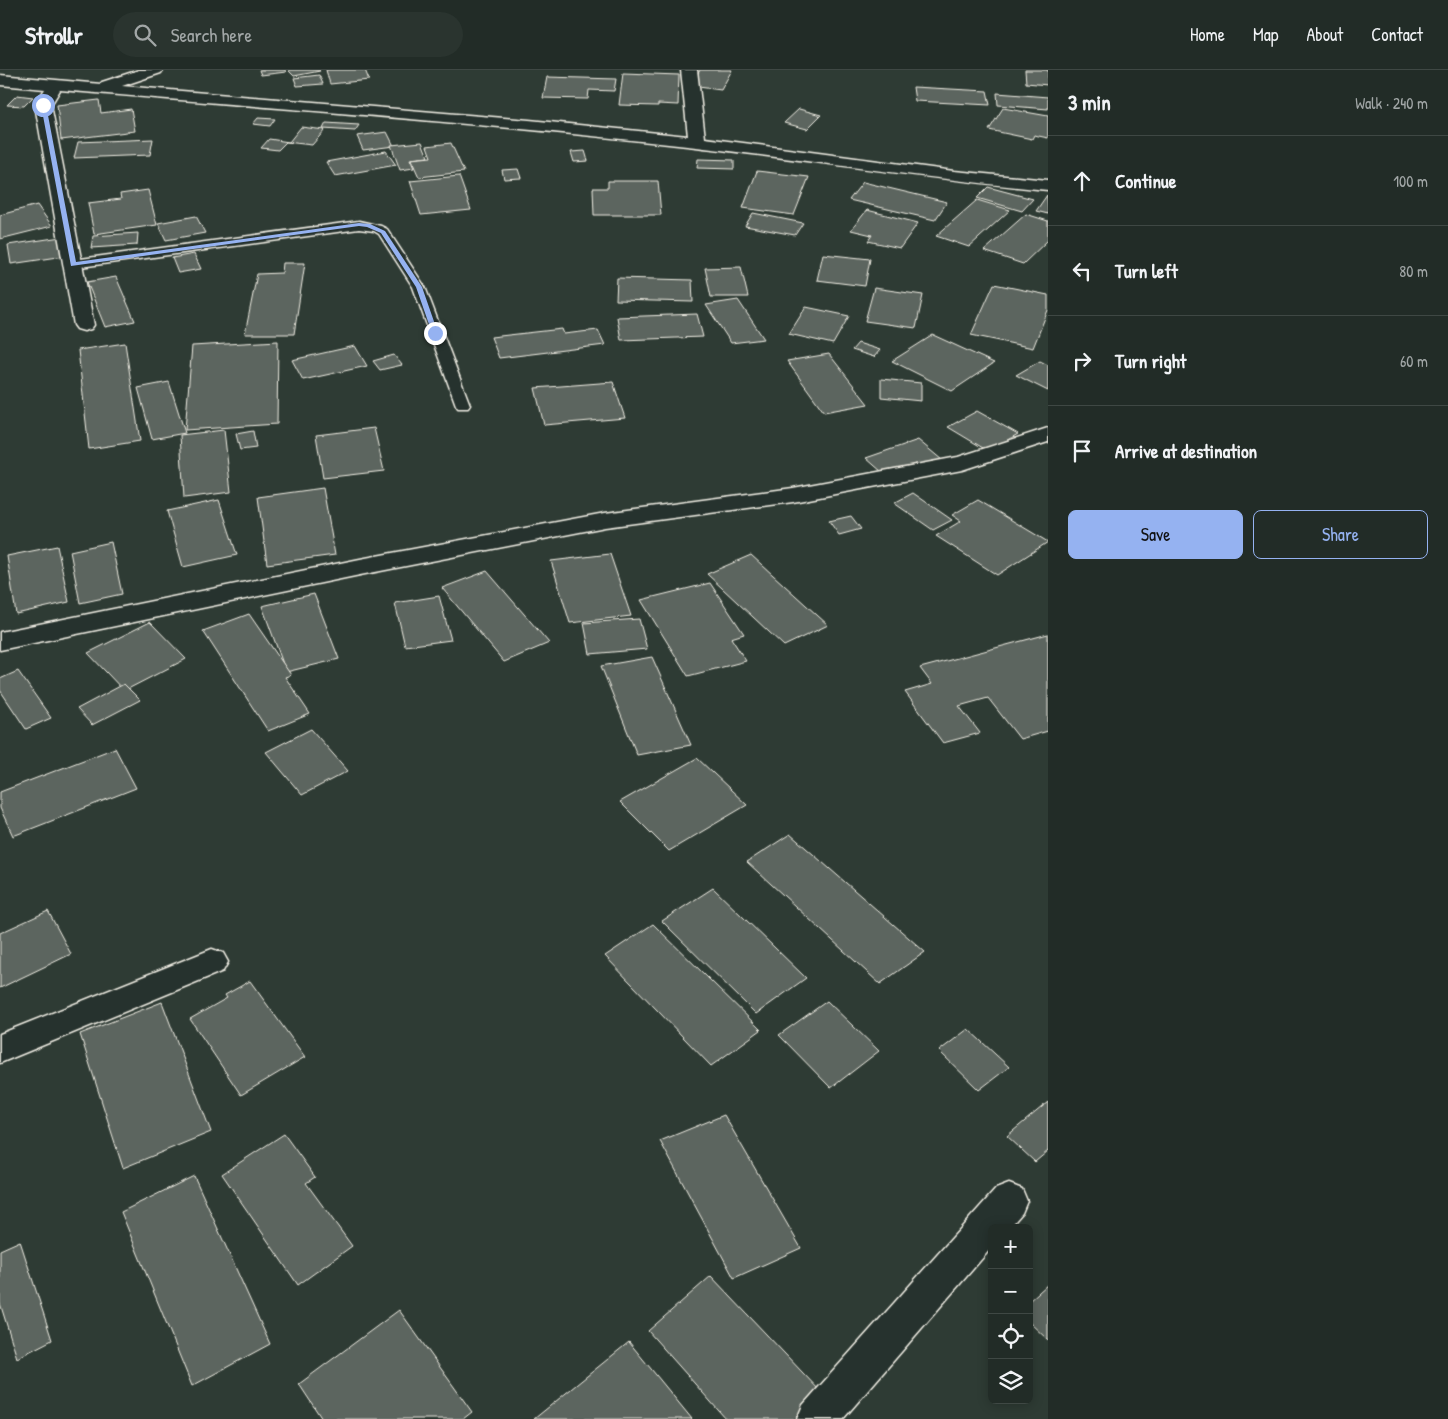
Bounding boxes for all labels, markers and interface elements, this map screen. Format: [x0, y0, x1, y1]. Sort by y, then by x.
search box [113, 12, 463, 57]
text: Strollr [25, 19, 83, 51]
icon: search [131, 21, 159, 49]
text: Search here [171, 22, 252, 48]
text: Home [1190, 22, 1225, 47]
text: Map [1253, 22, 1278, 47]
text: About [1306, 22, 1343, 47]
text: Contact [1371, 22, 1423, 47]
text: 3 min [1068, 88, 1111, 117]
text: Walk · 240 m [1355, 92, 1428, 114]
route start [32, 94, 55, 117]
icon: ahead [1068, 167, 1096, 195]
text: Continue [1115, 168, 1176, 194]
text: 100 m [1393, 170, 1428, 192]
icon: left [1068, 257, 1096, 285]
text: Turn left [1115, 258, 1178, 284]
text: 80 m [1399, 260, 1428, 282]
route end [424, 322, 447, 345]
icon: right [1068, 347, 1096, 375]
text: Turn right [1115, 348, 1186, 374]
text: 60 m [1400, 350, 1428, 372]
icon: arrive [1068, 437, 1096, 465]
text: Arrive at destination [1115, 438, 1257, 464]
button: Save [1068, 510, 1243, 559]
button: Share [1253, 510, 1428, 559]
map controls [988, 1224, 1033, 1404]
button: + [988, 1224, 1033, 1269]
button: − [988, 1269, 1033, 1314]
button: locate [988, 1314, 1033, 1359]
button: layers [988, 1359, 1033, 1404]

